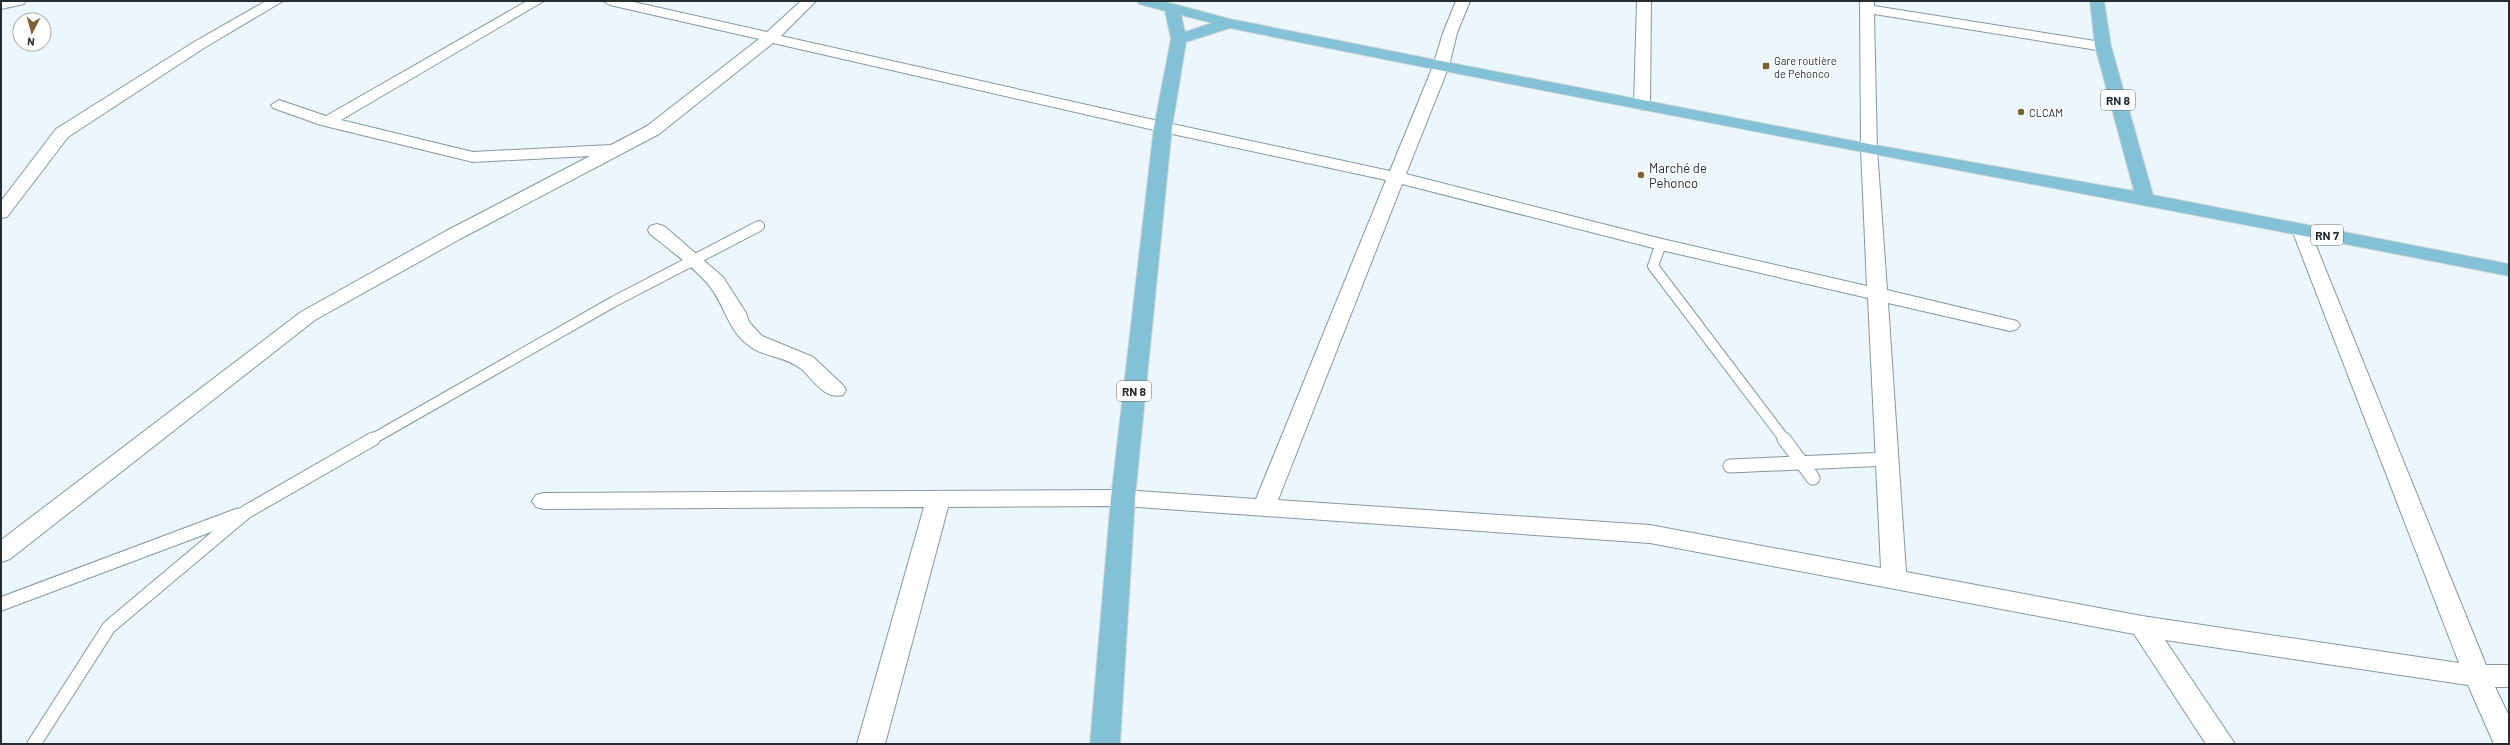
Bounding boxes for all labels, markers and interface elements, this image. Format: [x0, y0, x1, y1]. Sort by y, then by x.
north arrow [12, 12, 52, 52]
text: N [27, 36, 35, 49]
place label: Gare routière de Pehonco [1774, 54, 1837, 80]
marker: Gare routière de Pehonco [1761, 61, 1771, 71]
road number: RN 8 [2101, 90, 2135, 110]
place label: CLCAM [2029, 106, 2063, 119]
marker: CLCAM [2016, 107, 2026, 117]
place label: Marché de Pehonco [1649, 160, 1707, 191]
marker: Marché de Pehonco [1636, 170, 1646, 180]
road number: RN 7 [2311, 225, 2343, 245]
road number: RN 8 [1117, 381, 1151, 401]

